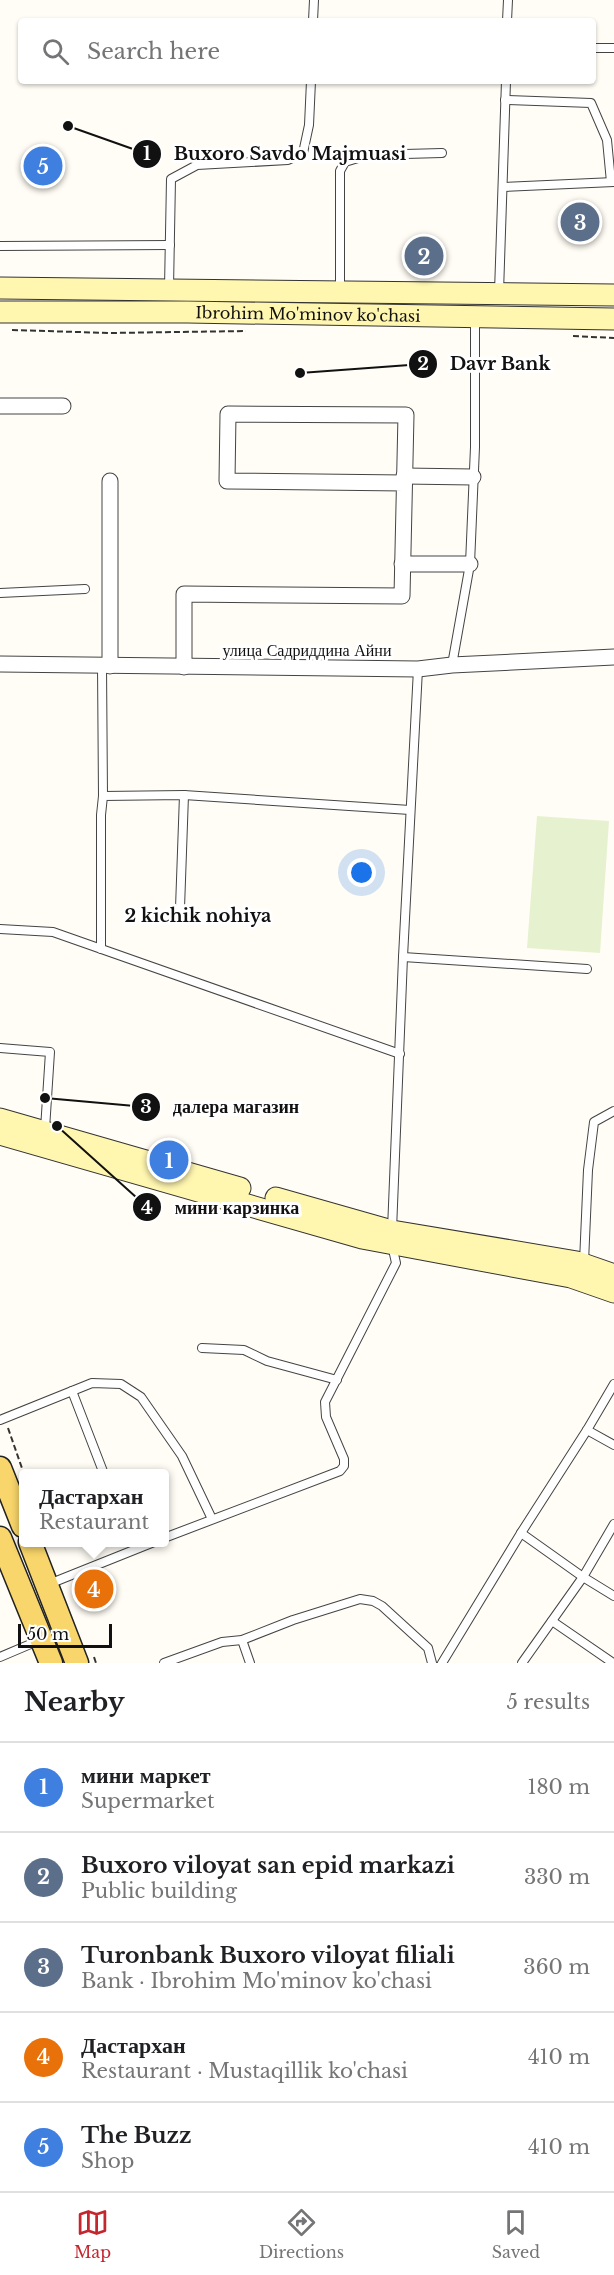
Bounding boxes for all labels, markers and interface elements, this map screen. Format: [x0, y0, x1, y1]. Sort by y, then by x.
search box [18, 18, 596, 84]
icon: search [39, 35, 72, 68]
text: Search here [87, 38, 220, 65]
callout: Buxoro Savdo Majmuasi [132, 136, 418, 172]
text: 1 [143, 143, 151, 165]
text: Buxoro Savdo Majmuasi [174, 143, 407, 165]
pin: 5 [24, 144, 63, 188]
pin: 3 [560, 200, 600, 244]
pin: 2 [404, 234, 444, 278]
street label: Ibrohim Mo'minov ko'chasi [195, 302, 421, 326]
callout: Davr Bank [408, 346, 563, 382]
text: 2 [417, 353, 429, 375]
text: Davr Bank [450, 353, 551, 375]
street label: улица Садриддина Айни [223, 640, 392, 660]
your location [347, 858, 376, 887]
district label: 2 kichik nohiya [125, 905, 272, 927]
callout: далера магазин [131, 1089, 311, 1125]
text: 3 [140, 1096, 152, 1118]
text: далера магазин [173, 1096, 299, 1118]
pin: 1 [150, 1138, 188, 1182]
callout: мини карзинка [132, 1189, 311, 1225]
text: 4 [141, 1197, 153, 1219]
text: мини карзинка [175, 1197, 299, 1219]
popup [19, 1469, 169, 1547]
text: Дастархан [39, 1483, 144, 1510]
text: Restaurant [39, 1510, 149, 1534]
pin: 4 [74, 1566, 113, 1612]
scale bar [18, 1621, 112, 1648]
text: 50 m [27, 1624, 69, 1644]
text: Nearby [24, 1686, 125, 1718]
text: 5 results [507, 1690, 590, 1714]
text: мини маркет [81, 1762, 211, 1789]
text: 1 [39, 1775, 48, 1799]
text: 180 m [527, 1775, 590, 1799]
text: Supermarket [81, 1789, 215, 1813]
text: Buxoro viloyat san epid markazi [81, 1852, 455, 1879]
text: 2 [37, 1865, 50, 1889]
text: 330 m [524, 1865, 590, 1889]
text: Public building [81, 1879, 237, 1903]
text: Turonbank Buxoro viloyat filiali [81, 1942, 455, 1969]
text: 3 [37, 1955, 50, 1979]
text: 360 m [523, 1955, 590, 1979]
text: Bank · Ibrohim Mo'minov ko'chasi [81, 1969, 432, 1993]
text: Дастархан [81, 2032, 186, 2059]
text: 4 [37, 2045, 50, 2069]
text: 410 m [528, 2045, 590, 2069]
text: Restaurant · Mustaqillik ko'chasi [81, 2059, 408, 2083]
text: The Buzz [81, 2122, 192, 2149]
text: 5 [38, 2135, 49, 2159]
text: 410 m [528, 2135, 590, 2159]
text: Shop [81, 2149, 134, 2173]
tab: Map [74, 2206, 111, 2262]
tab: Directions [259, 2206, 344, 2262]
tab: Saved [492, 2206, 540, 2262]

